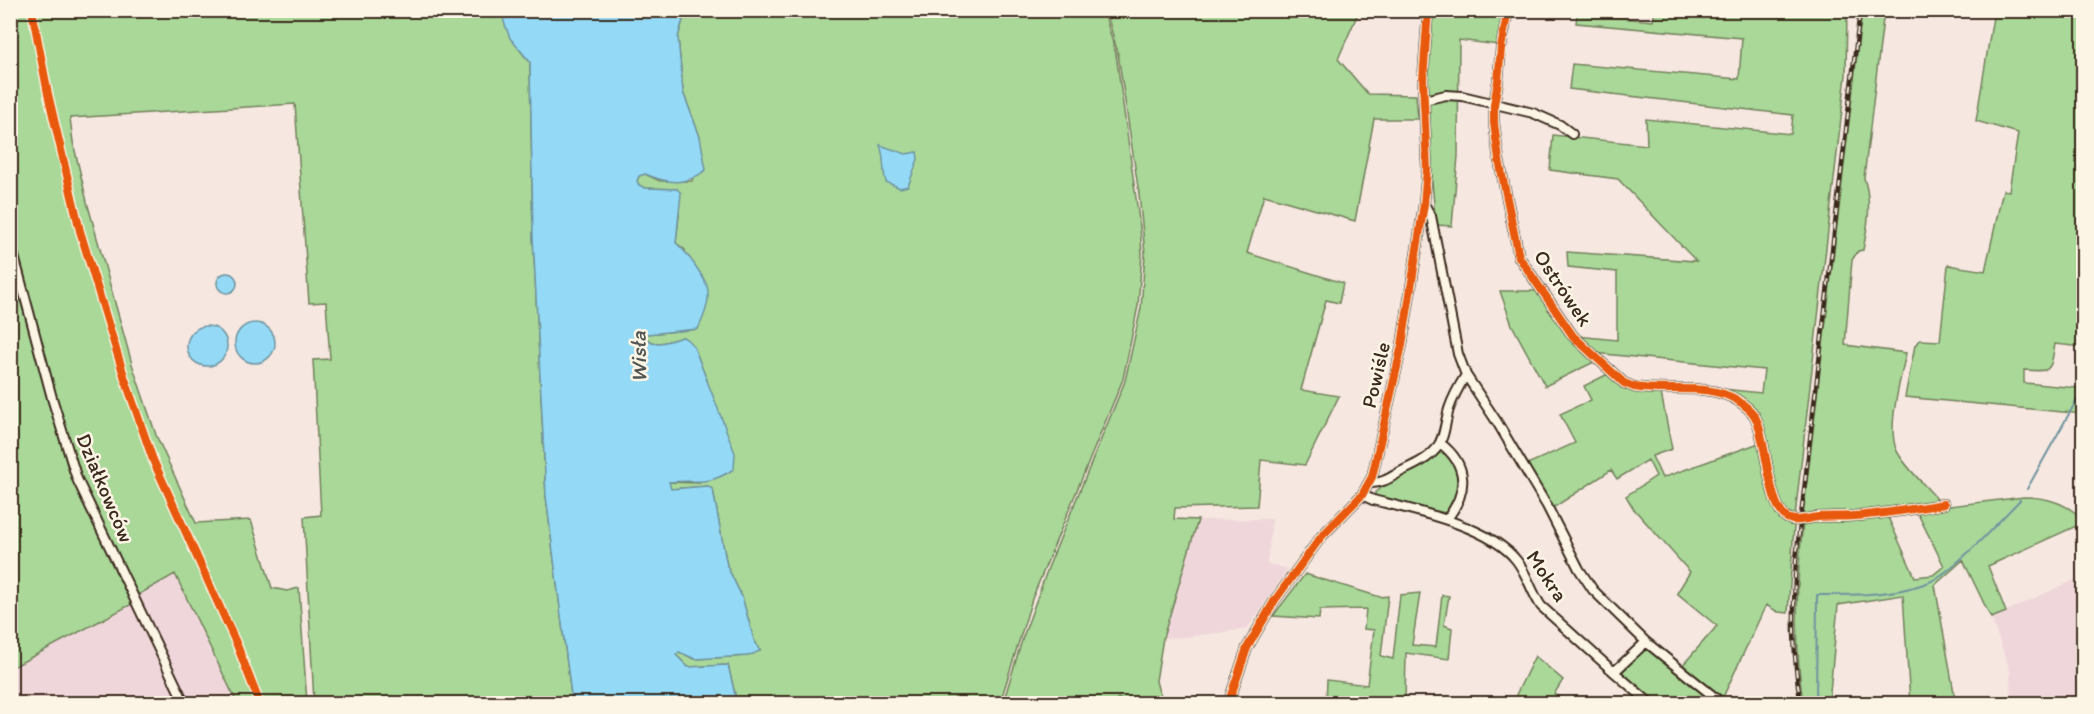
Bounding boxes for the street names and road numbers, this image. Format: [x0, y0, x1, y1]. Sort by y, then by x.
street label: Ostrówek [1529, 245, 1598, 331]
street label: Powiśle [1356, 339, 1395, 410]
street label: Działkowców [71, 430, 140, 546]
street label: Mokra [1521, 545, 1574, 606]

